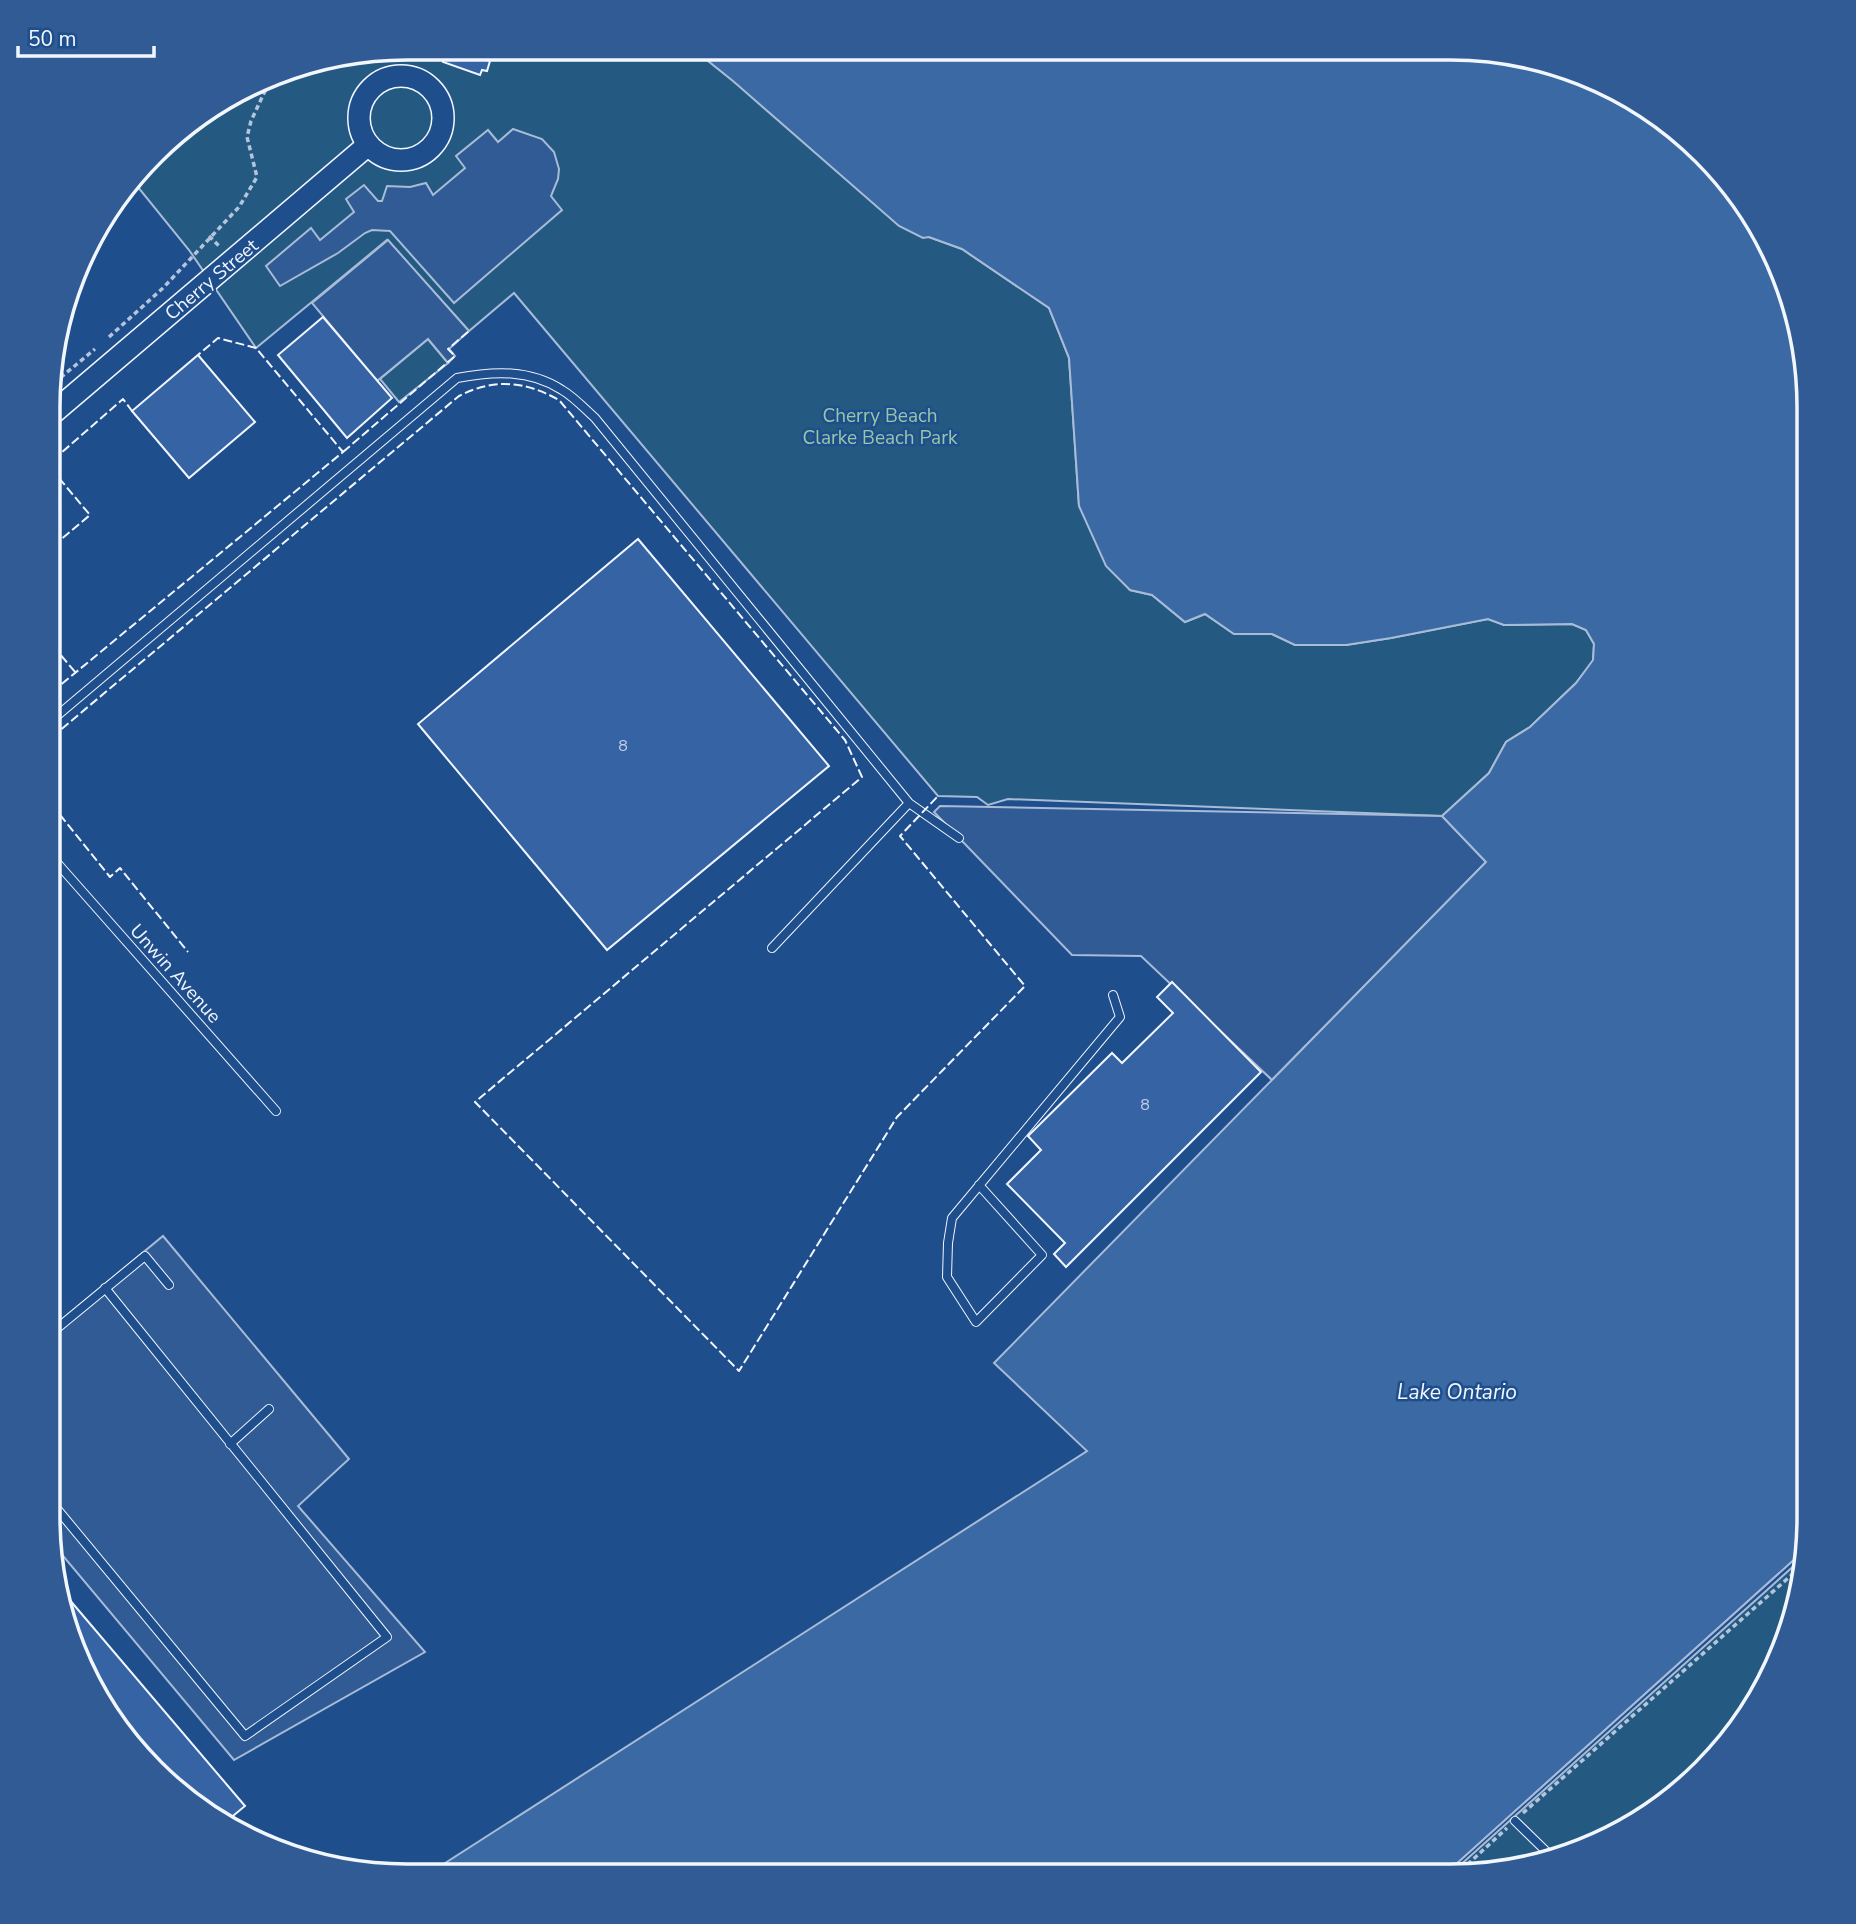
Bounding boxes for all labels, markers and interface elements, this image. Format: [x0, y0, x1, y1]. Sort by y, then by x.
scale bar [18, 14, 154, 58]
text: 50 m [28, 25, 77, 53]
street label: Cherry Street [159, 233, 264, 326]
park label: Cherry Beach Clarke Beach Park [803, 403, 958, 451]
house number: 8 [618, 735, 628, 757]
street label: Unwin Avenue [124, 918, 227, 1029]
house number: 8 [1140, 1094, 1150, 1116]
water label: Lake Ontario [1397, 1378, 1517, 1406]

